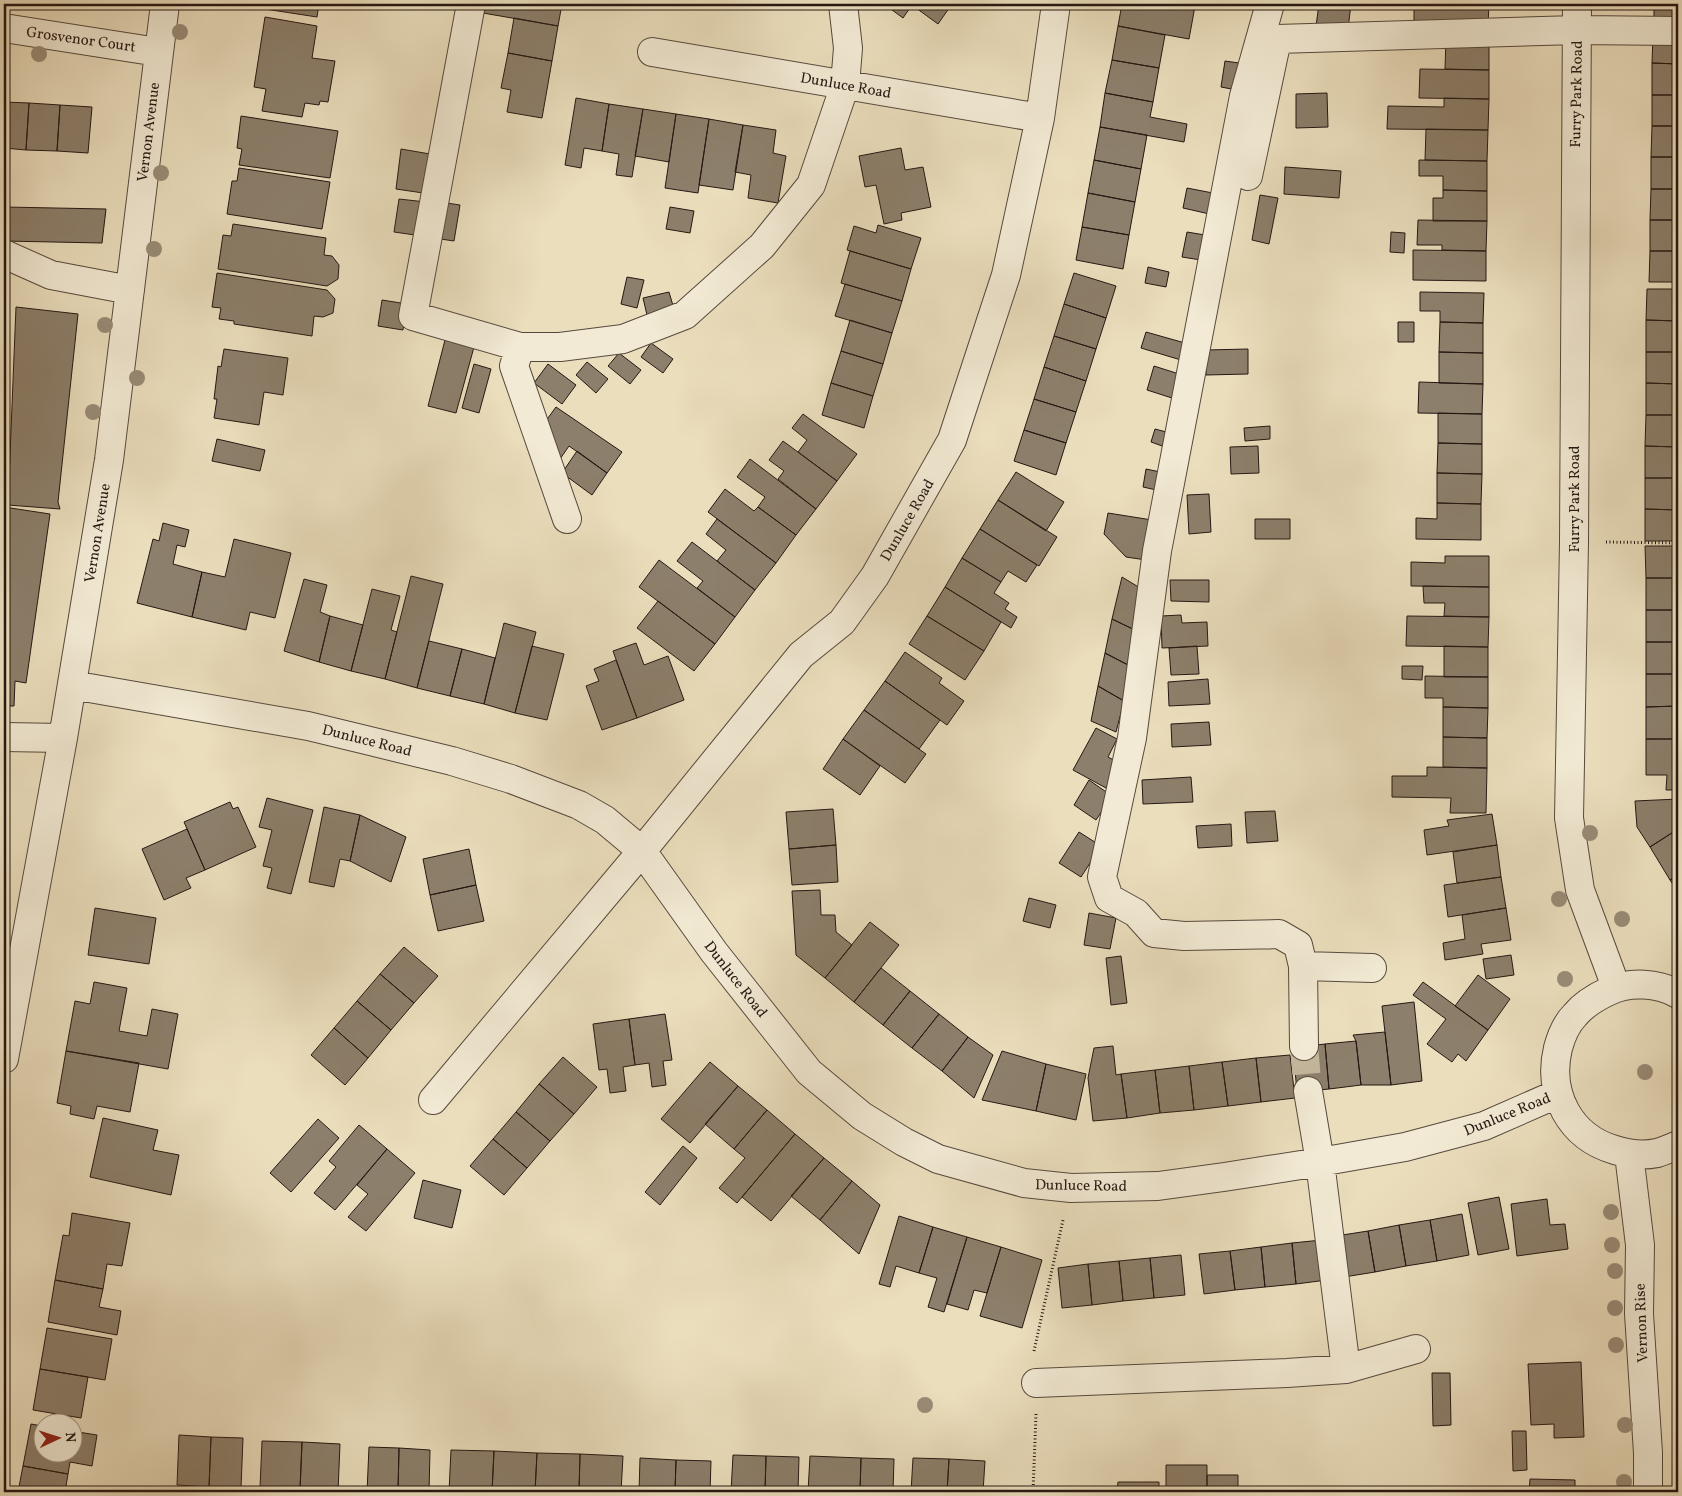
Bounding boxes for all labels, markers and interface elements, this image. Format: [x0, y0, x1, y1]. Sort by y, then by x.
street label: Grosvenor Court [25, 22, 137, 59]
street label: Furry Park Road [1566, 40, 1589, 148]
street label: Dunluce Road [799, 68, 893, 105]
street label: Vernon Avenue [133, 81, 166, 183]
street label: Furry Park Road [1565, 445, 1586, 553]
street label: Dunluce Road [876, 476, 940, 566]
street label: Vernon Avenue [80, 482, 117, 584]
street label: Dunluce Road [319, 720, 414, 763]
street label: Dunluce Road [698, 937, 771, 1023]
street label: Dunluce Road [1461, 1088, 1554, 1142]
street label: Dunluce Road [1035, 1175, 1127, 1198]
street label: Vernon Rise [1631, 1283, 1654, 1363]
north arrow [32, 1414, 82, 1464]
text: N [60, 1431, 79, 1443]

